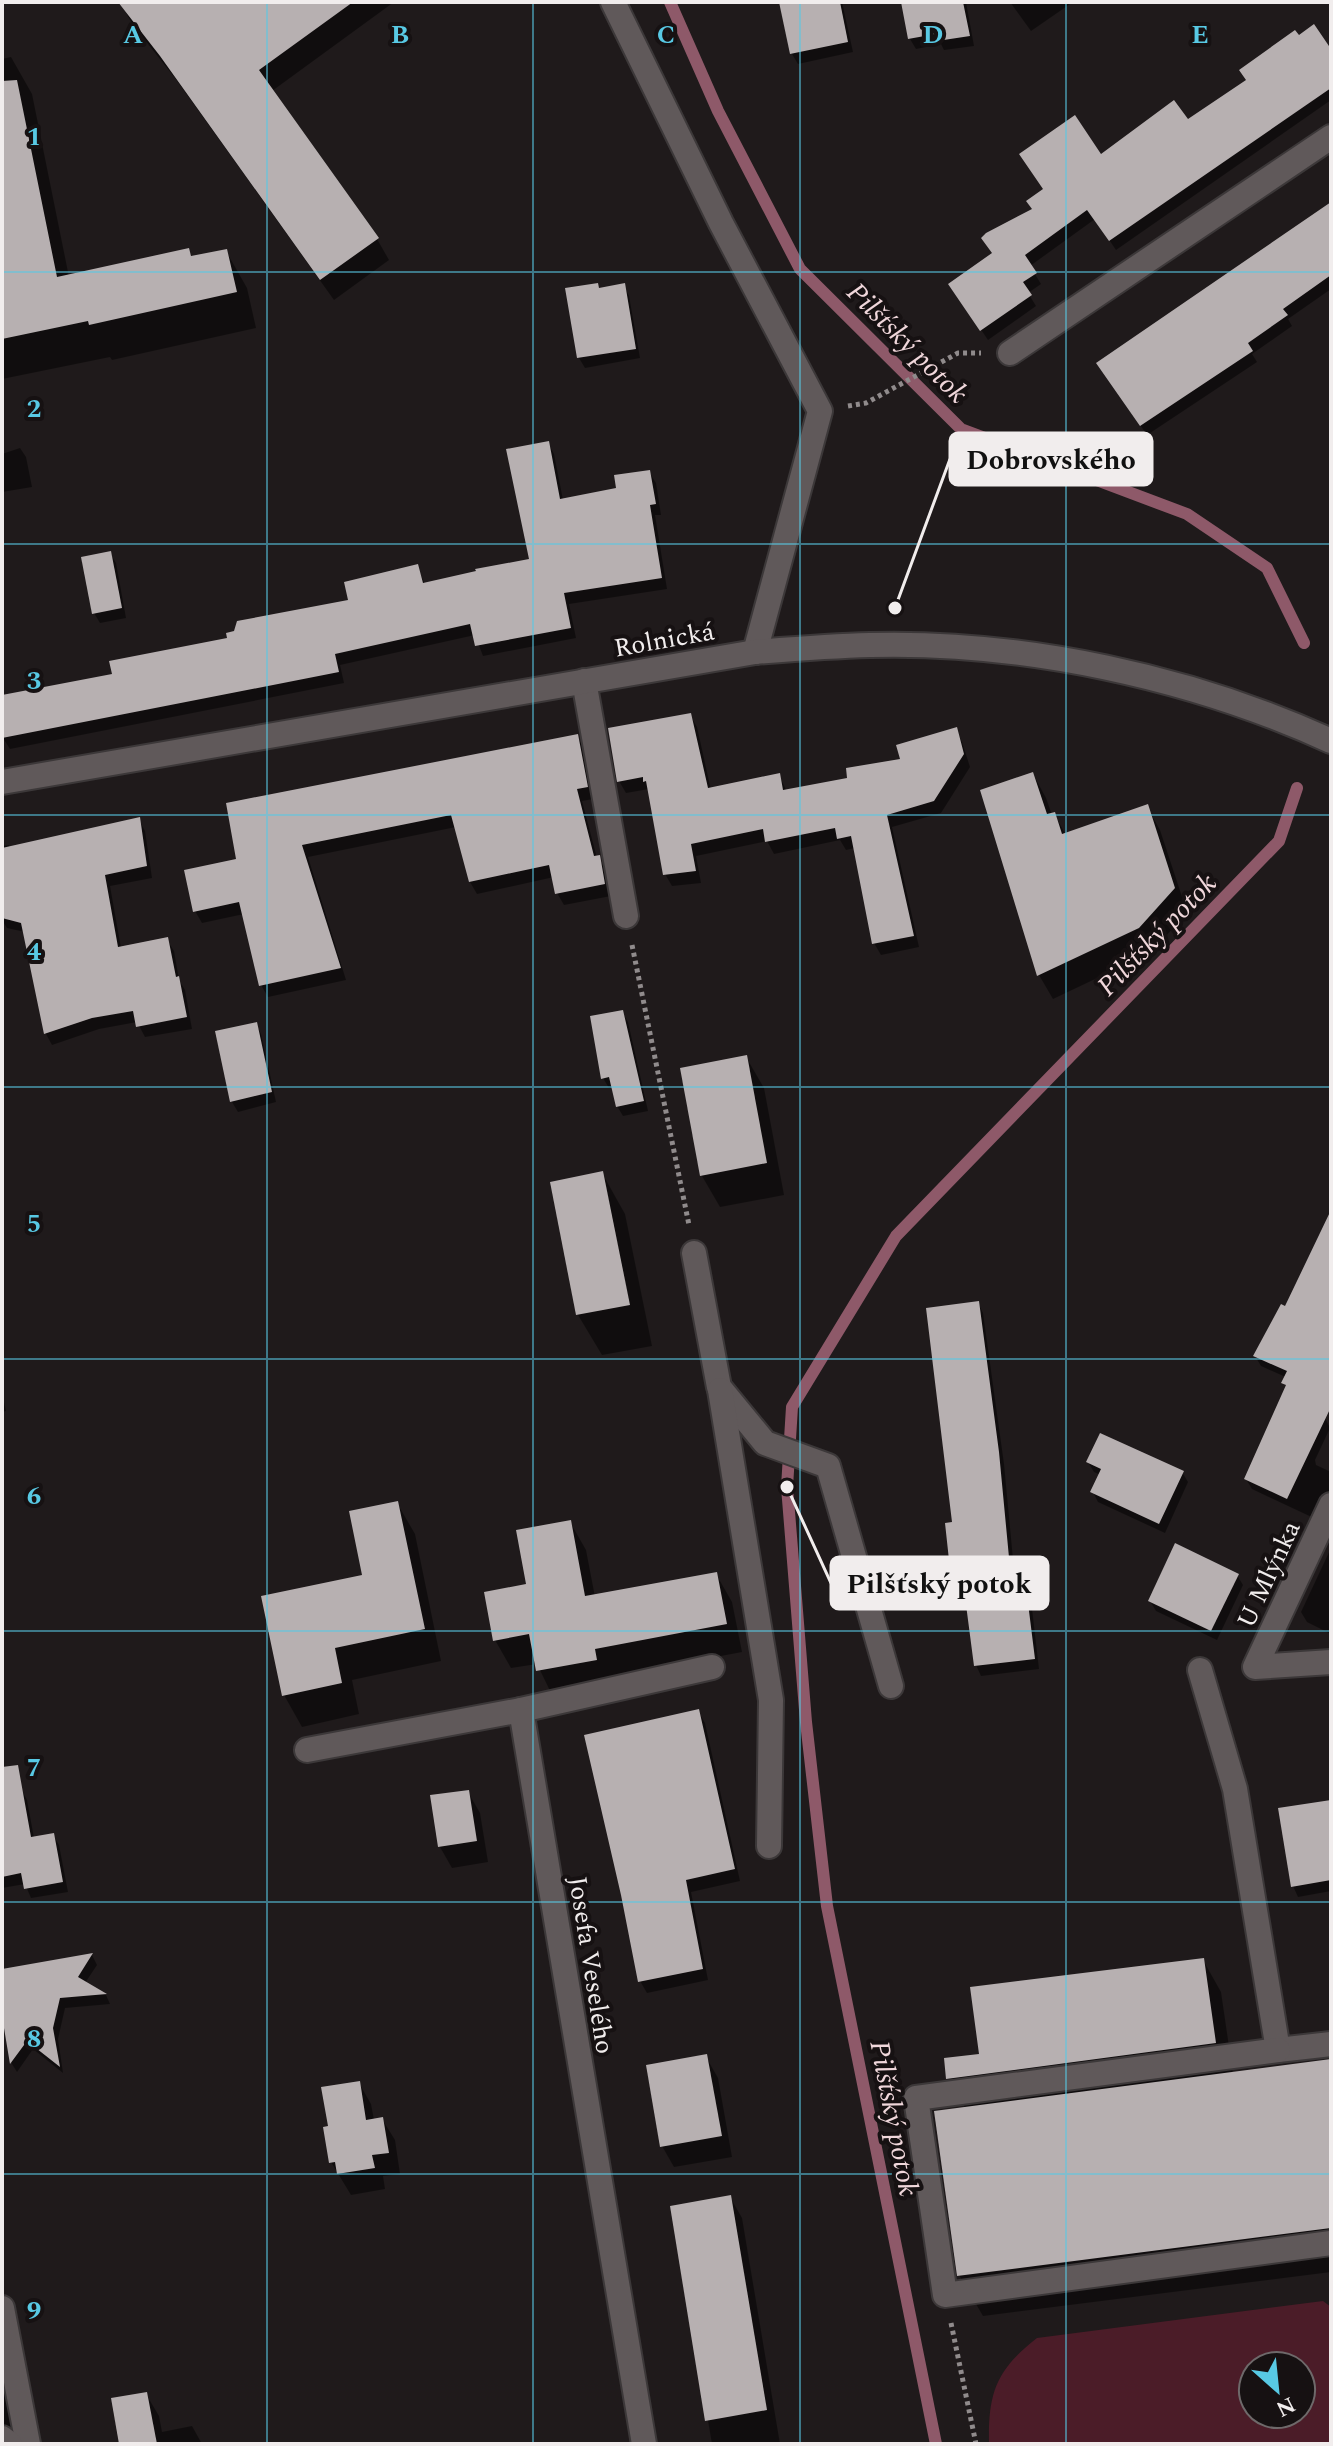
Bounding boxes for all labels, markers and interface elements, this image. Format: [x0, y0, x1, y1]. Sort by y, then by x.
text: A [123, 15, 143, 55]
text: B [391, 15, 409, 55]
text: C [657, 15, 675, 55]
text: D [923, 15, 943, 55]
text: E [1191, 15, 1209, 55]
text: 1 [27, 117, 41, 157]
water label: Pilšťský potok [836, 272, 978, 414]
text: 2 [27, 389, 41, 429]
callout: Dobrovského [950, 433, 1152, 485]
text: Dobrovského [966, 439, 1136, 482]
street label: Rolnická [611, 611, 718, 668]
text: 3 [27, 661, 41, 701]
water label: Pilšťský potok [1087, 863, 1227, 1007]
text: 4 [27, 932, 42, 972]
text: 5 [27, 1204, 41, 1244]
text: 6 [27, 1476, 41, 1516]
street label: U Mlýnka [1227, 1514, 1311, 1635]
callout: Pilšťský potok [831, 1557, 1048, 1609]
text: Pilšťský potok [846, 1563, 1032, 1606]
text: 7 [27, 1748, 41, 1788]
street label: Josefa Veselého [557, 1873, 625, 2057]
text: 8 [27, 2019, 41, 2059]
water label: Pilšťský potok [857, 2037, 930, 2200]
text: 9 [27, 2291, 41, 2331]
north arrow [1237, 2350, 1317, 2430]
text: N [1270, 2388, 1301, 2425]

